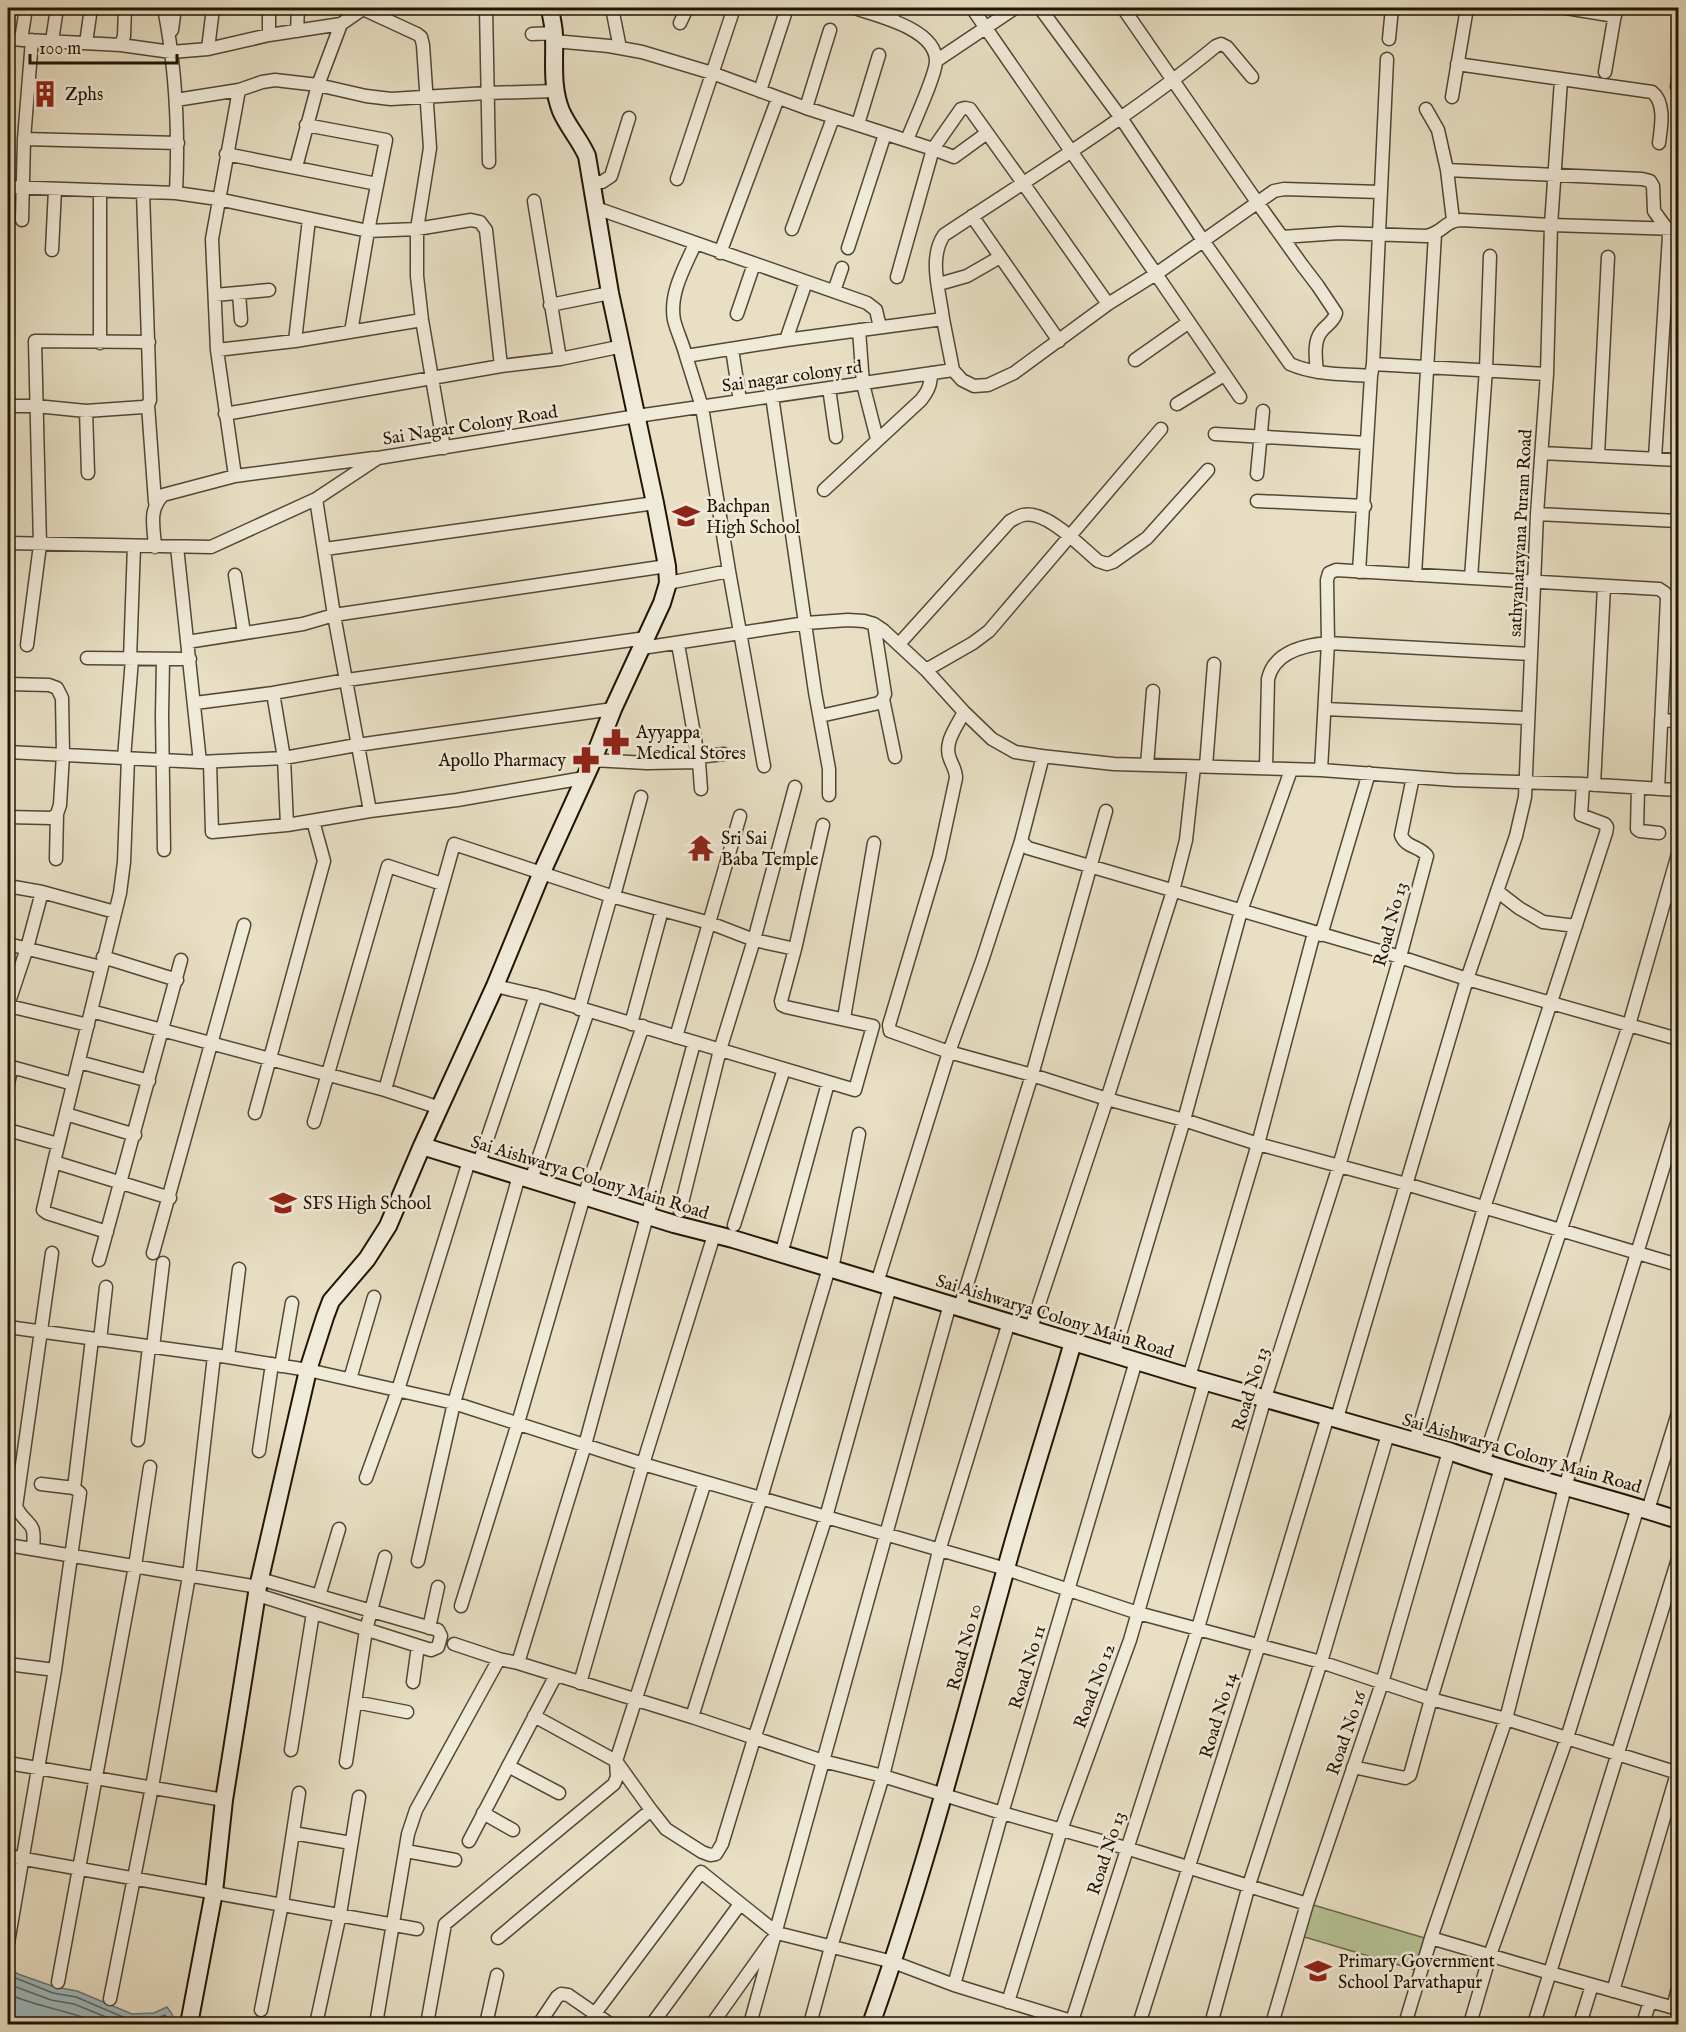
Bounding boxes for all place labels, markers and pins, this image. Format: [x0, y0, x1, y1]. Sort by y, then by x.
building icon: Zphs [30, 79, 60, 109]
place label: Zphs [65, 84, 103, 107]
place label: Bachpan High School [706, 496, 800, 540]
school or university icon: Bachpan High School [671, 501, 701, 531]
place label: Ayyappa Medical Stores [635, 722, 746, 766]
pharmacy icon: Ayyappa Medical Stores [601, 727, 631, 757]
pharmacy icon: Apollo Pharmacy [571, 745, 601, 775]
place label: Apollo Pharmacy [437, 750, 566, 773]
place label: Sri Sai Baba Temple [721, 828, 819, 872]
temple icon: Sri Sai Baba Temple [686, 833, 716, 863]
school or university icon: SFS High School [268, 1188, 298, 1218]
place label: SFS High School [303, 1193, 431, 1216]
place label: Primary Government School Parvathapur [1338, 1951, 1495, 1995]
school or university icon: Primary Government School Parvathapur [1303, 1956, 1333, 1986]

